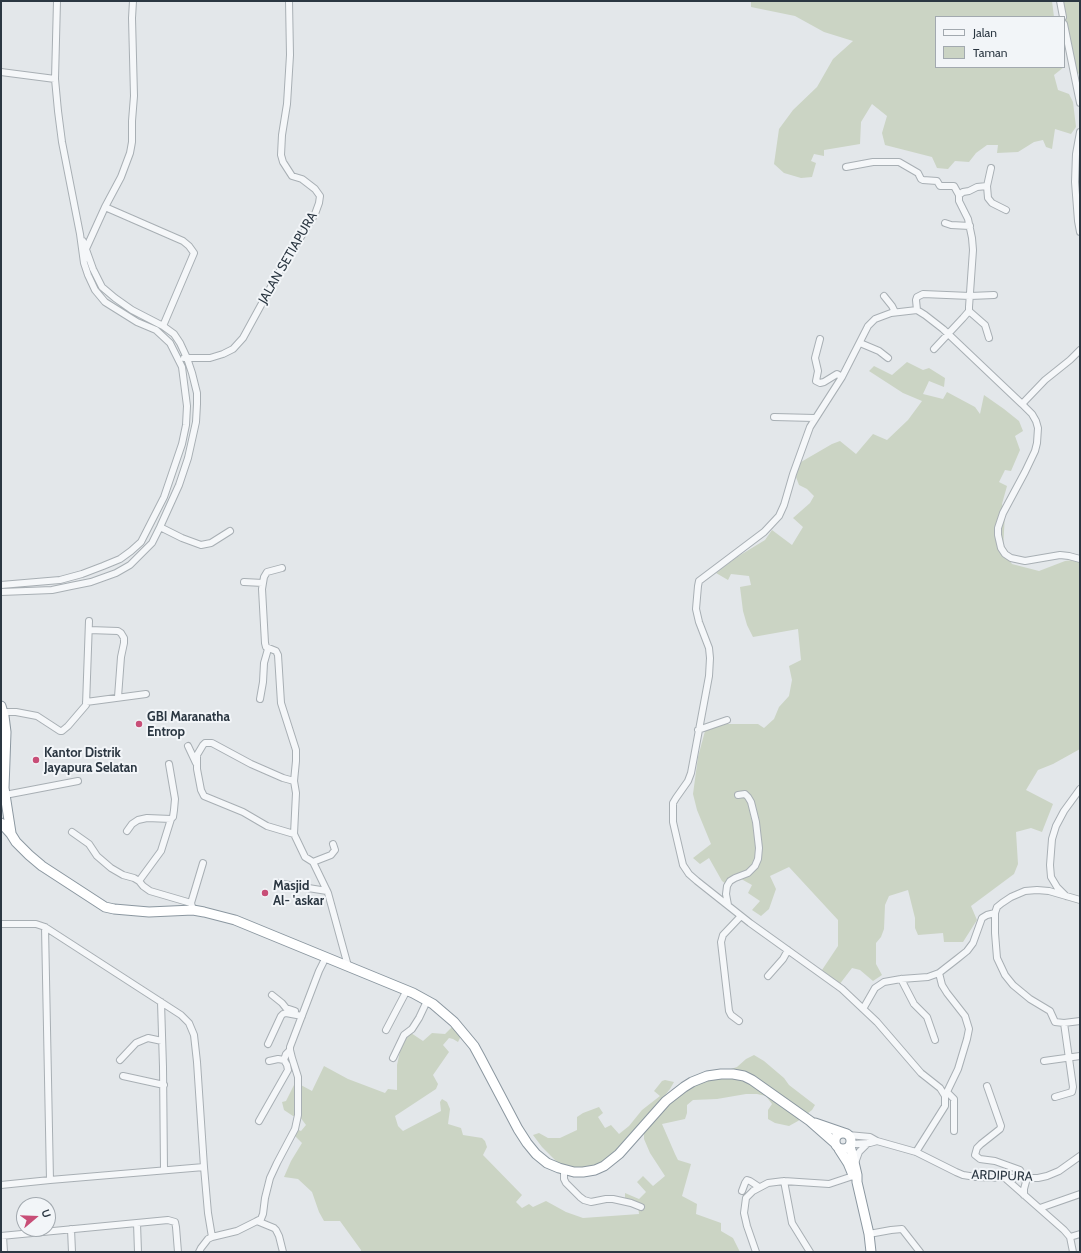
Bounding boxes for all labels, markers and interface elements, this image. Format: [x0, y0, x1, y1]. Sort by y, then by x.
legend [935, 16, 1065, 68]
text: Jalan [973, 25, 997, 40]
text: Taman [973, 45, 1007, 60]
street label: JALAN SETIAPURA [255, 209, 321, 307]
place label: GBI Maranatha Entrop [147, 709, 230, 740]
marker: GBI Maranatha Entrop [134, 719, 144, 729]
place label: Kantor Distrik Jayapura Selatan [44, 745, 137, 776]
marker: Kantor Distrik Jayapura Selatan [31, 755, 41, 765]
place label: Masjid Al- 'askar [273, 878, 324, 909]
marker: Masjid Al- 'askar [260, 888, 270, 898]
street label: ARDIPURA [971, 1167, 1033, 1185]
north arrow [16, 1197, 56, 1237]
text: U [38, 1207, 54, 1219]

